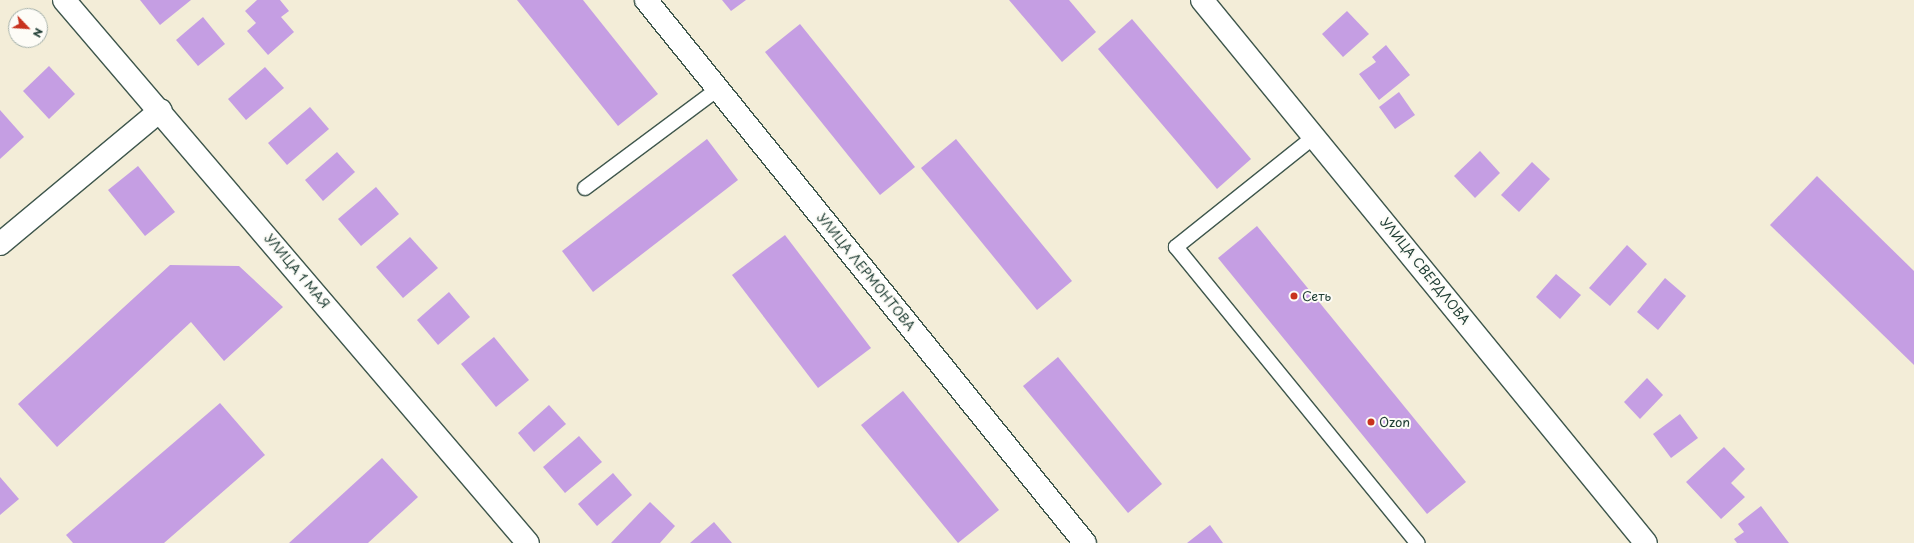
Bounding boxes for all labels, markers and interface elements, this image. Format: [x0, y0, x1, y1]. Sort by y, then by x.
north arrow [8, 8, 48, 48]
text: N [29, 25, 48, 40]
street label: УЛИЦА ЛЕРМОНТОВА [814, 210, 918, 334]
street label: УЛИЦА СВЕРДЛОВА [1377, 214, 1473, 328]
street label: УЛИЦА 1 МАЯ [261, 230, 333, 312]
place label: Сеть [1302, 288, 1331, 304]
marker: Сеть [1289, 291, 1299, 301]
place label: Ozon [1379, 414, 1410, 430]
marker: Ozon [1366, 417, 1376, 427]

